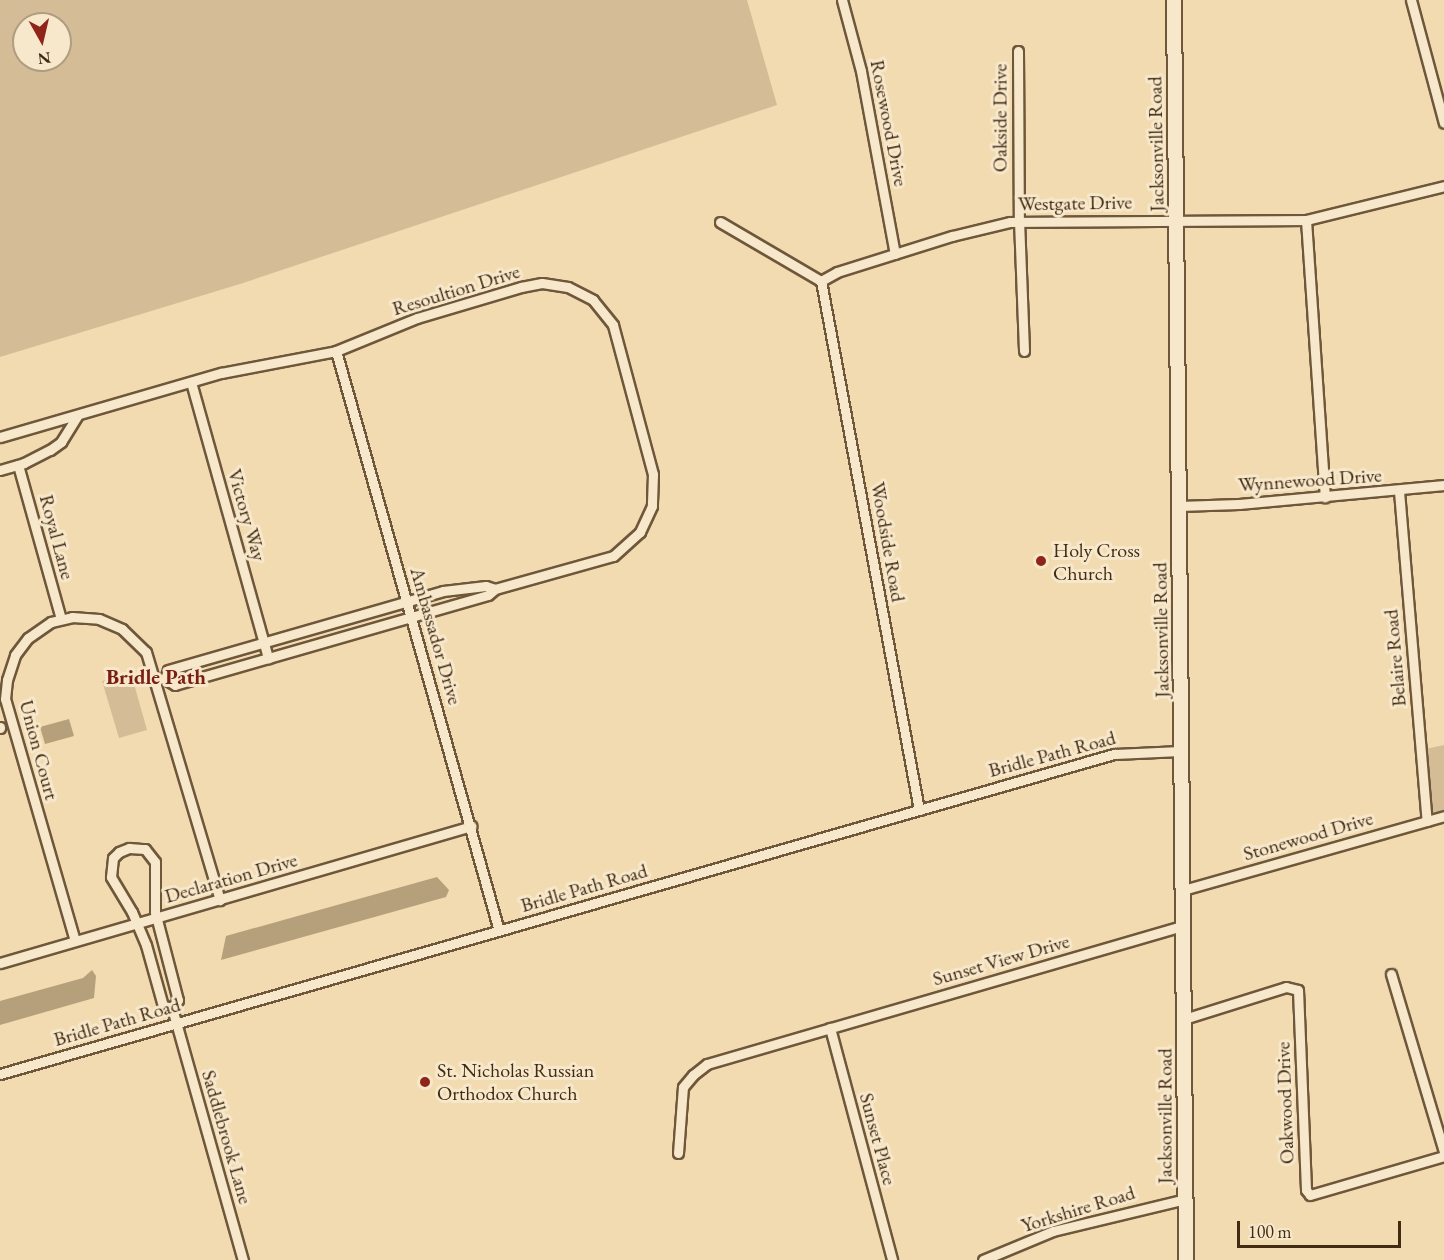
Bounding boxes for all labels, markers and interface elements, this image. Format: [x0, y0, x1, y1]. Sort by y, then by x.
north arrow [12, 12, 72, 72]
text: N [36, 47, 52, 70]
street label: Rosewood Drive [865, 58, 913, 188]
street label: Oakside Drive [988, 64, 1012, 172]
street label: Jacksonville Road [1143, 76, 1169, 212]
street label: Westgate Drive [1018, 190, 1132, 216]
street label: Resoultion Drive [389, 259, 523, 321]
street label: Wynnewood Drive [1237, 463, 1383, 497]
street label: Victory Way [222, 466, 272, 564]
street label: Woodside Road [866, 480, 910, 604]
street label: Royal Lane [34, 492, 80, 582]
place label: Holy Cross Church [1053, 538, 1140, 585]
marker: Holy Cross Church [1034, 554, 1048, 568]
street label: Jacksonville Road [1148, 562, 1174, 698]
street label: Ambassador Drive [405, 565, 467, 707]
street label: Belaire Road [1379, 608, 1411, 708]
district label: Bridle Path [106, 664, 206, 690]
street label: Union Court [14, 697, 64, 803]
street label: Bridle Path Road [986, 726, 1118, 782]
street label: Stonewood Drive [1240, 806, 1376, 866]
street label: Declaration Drive [162, 848, 300, 908]
street label: Bridle Path Road [518, 858, 650, 918]
street label: Sunset View Drive [930, 929, 1072, 991]
street label: Bridle Path Road [51, 992, 183, 1052]
street label: Oakwood Drive [1271, 1041, 1299, 1165]
street label: Jacksonville Road [1153, 1048, 1177, 1184]
place label: St. Nicholas Russian Orthodox Church [437, 1058, 594, 1105]
street label: Saddlebrook Lane [196, 1067, 258, 1207]
marker: St. Nicholas Russian Orthodox Church [418, 1075, 432, 1089]
street label: Sunset Place [854, 1090, 902, 1188]
street label: Yorkshire Road [1018, 1180, 1138, 1238]
scale bar [1240, 1209, 1404, 1247]
text: 100 m [1248, 1220, 1292, 1243]

